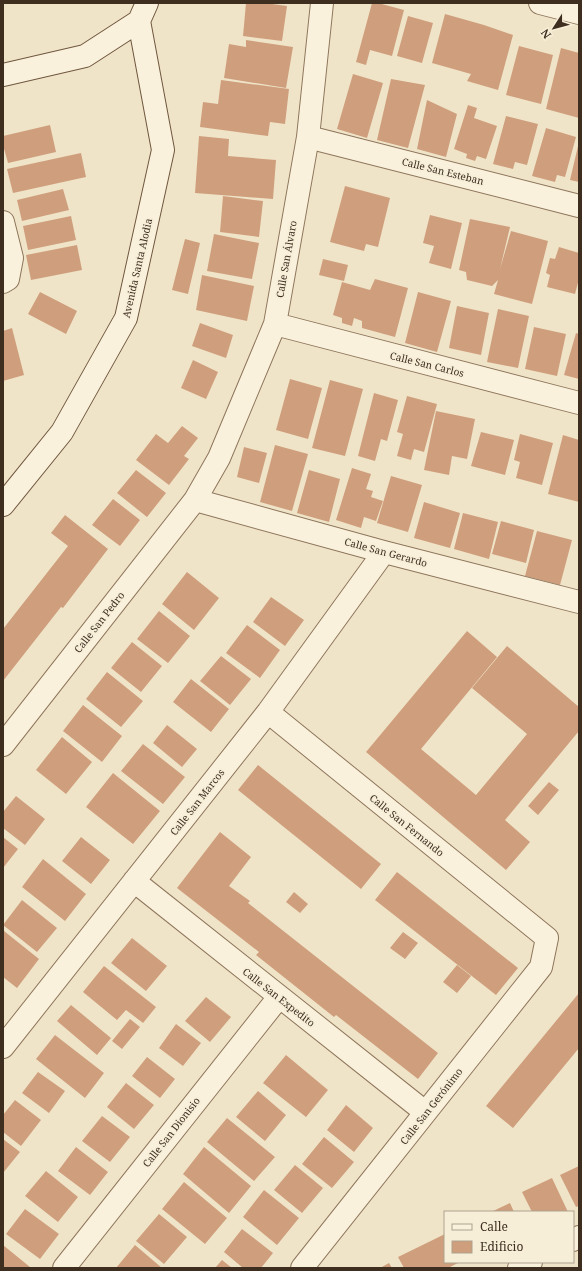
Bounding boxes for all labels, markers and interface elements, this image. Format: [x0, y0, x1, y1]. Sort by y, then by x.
north arrow [534, 8, 574, 48]
text: N [537, 26, 554, 42]
street label: Calle San Esteban [401, 154, 486, 188]
street label: Avenida Santa Alodia [119, 216, 155, 319]
street label: Calle San Álvaro [272, 219, 300, 299]
street label: Calle San Carlos [388, 348, 466, 380]
street label: Calle San Gerardo [343, 534, 429, 570]
street label: Calle San Pedro [71, 588, 127, 655]
street label: Calle San Marcos [167, 765, 228, 838]
street label: Calle San Fernando [367, 791, 447, 860]
street label: Calle San Expedito [240, 964, 318, 1030]
street label: Calle San Gerónimo [397, 1065, 466, 1147]
street label: Calle San Dionisio [139, 1094, 203, 1170]
legend [444, 1211, 574, 1263]
text: Calle [480, 1218, 508, 1235]
text: Edificio [480, 1238, 523, 1255]

